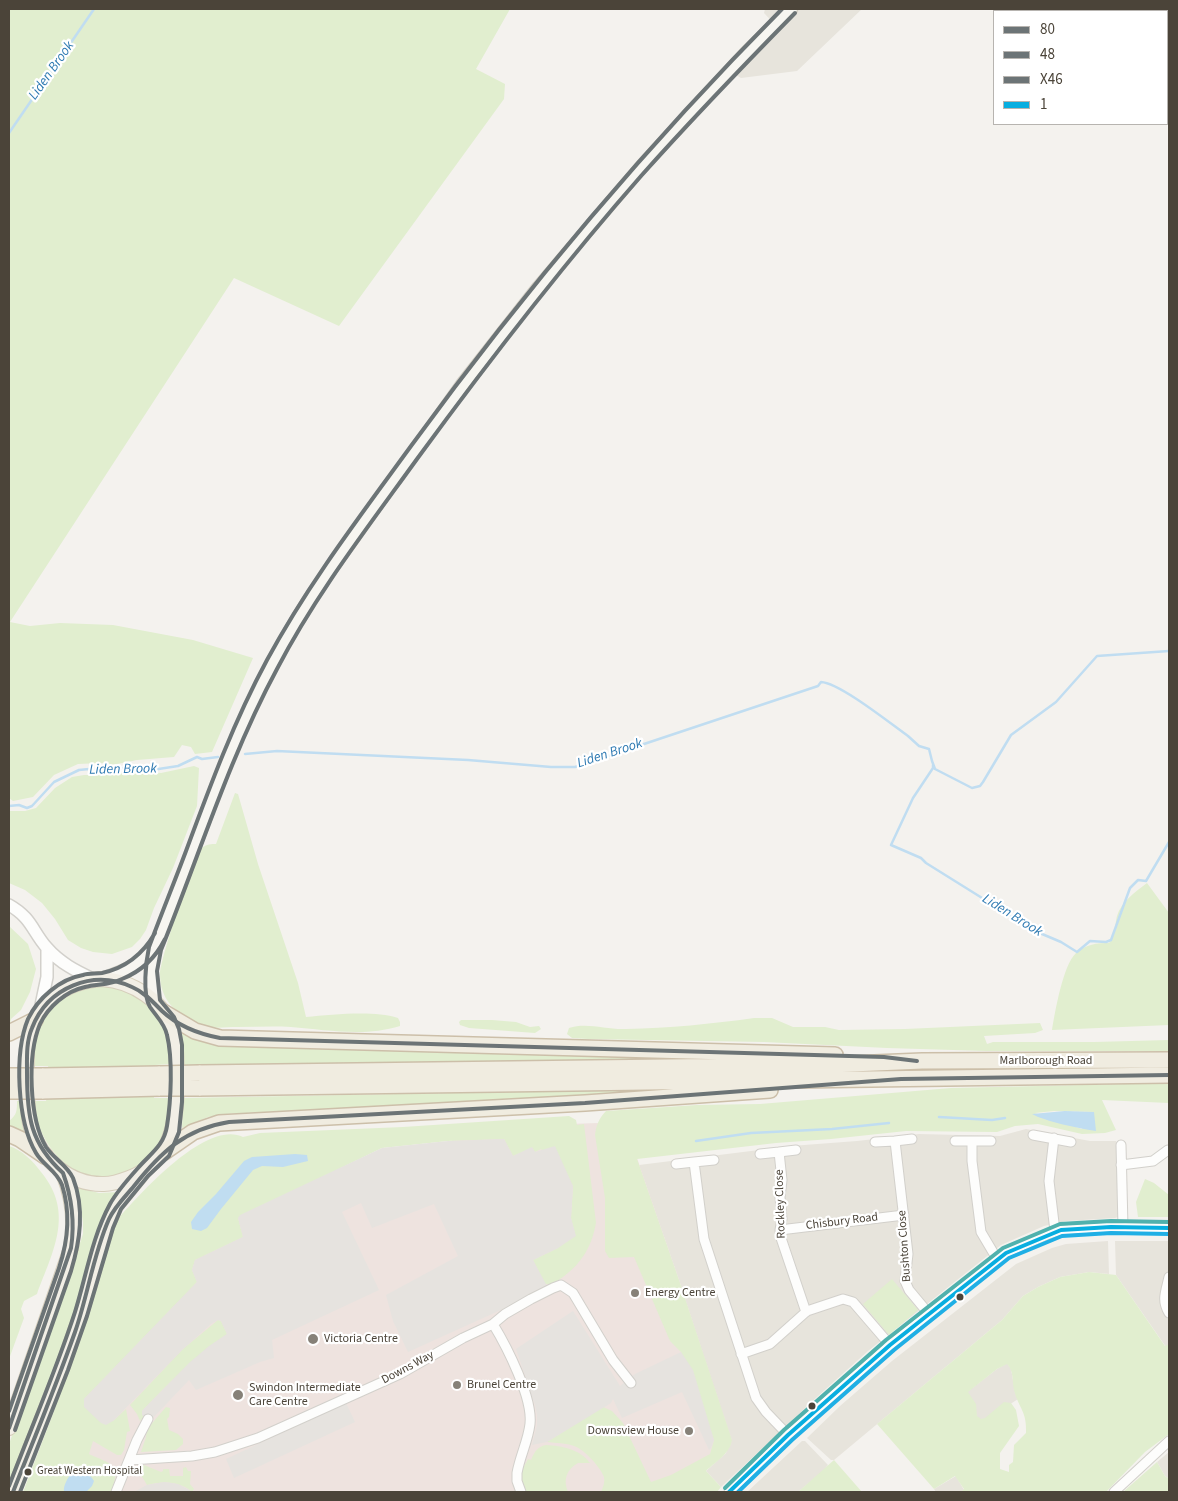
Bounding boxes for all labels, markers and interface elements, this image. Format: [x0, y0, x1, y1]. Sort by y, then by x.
legend [993, 10, 1168, 125]
text: 80 [1040, 19, 1055, 40]
water label: Liden Brook [26, 38, 78, 104]
text: 48 [1040, 44, 1055, 65]
text: X46 [1040, 69, 1063, 90]
text: 1 [1040, 94, 1047, 115]
water label: Liden Brook [575, 736, 645, 772]
water label: Liden Brook [89, 761, 157, 779]
water label: Liden Brook [979, 891, 1045, 941]
street label: Marlborough Road [1000, 1054, 1092, 1068]
street label: Rockley Close [773, 1169, 789, 1239]
street label: Chisbury Road [805, 1210, 879, 1234]
street label: Bushton Close [895, 1210, 915, 1282]
place label: Energy Centre [645, 1286, 716, 1300]
marker: Energy Centre [629, 1287, 641, 1299]
unlabelled marker [955, 1292, 965, 1302]
marker: Victoria Centre [306, 1332, 320, 1346]
place label: Victoria Centre [324, 1332, 398, 1346]
street label: Downs Way [379, 1348, 437, 1388]
place label: Brunel Centre [467, 1378, 536, 1392]
marker: Brunel Centre [451, 1379, 463, 1391]
place label: Swindon Intermediate Care Centre [249, 1381, 361, 1409]
marker: Swindon Intermediate Care Centre [231, 1388, 245, 1402]
unlabelled marker [807, 1401, 817, 1411]
place label: Downsview House [588, 1424, 679, 1438]
marker: Downsview House [683, 1425, 695, 1437]
place label: Great Western Hospital [37, 1465, 142, 1479]
marker: Great Western Hospital [23, 1467, 33, 1477]

